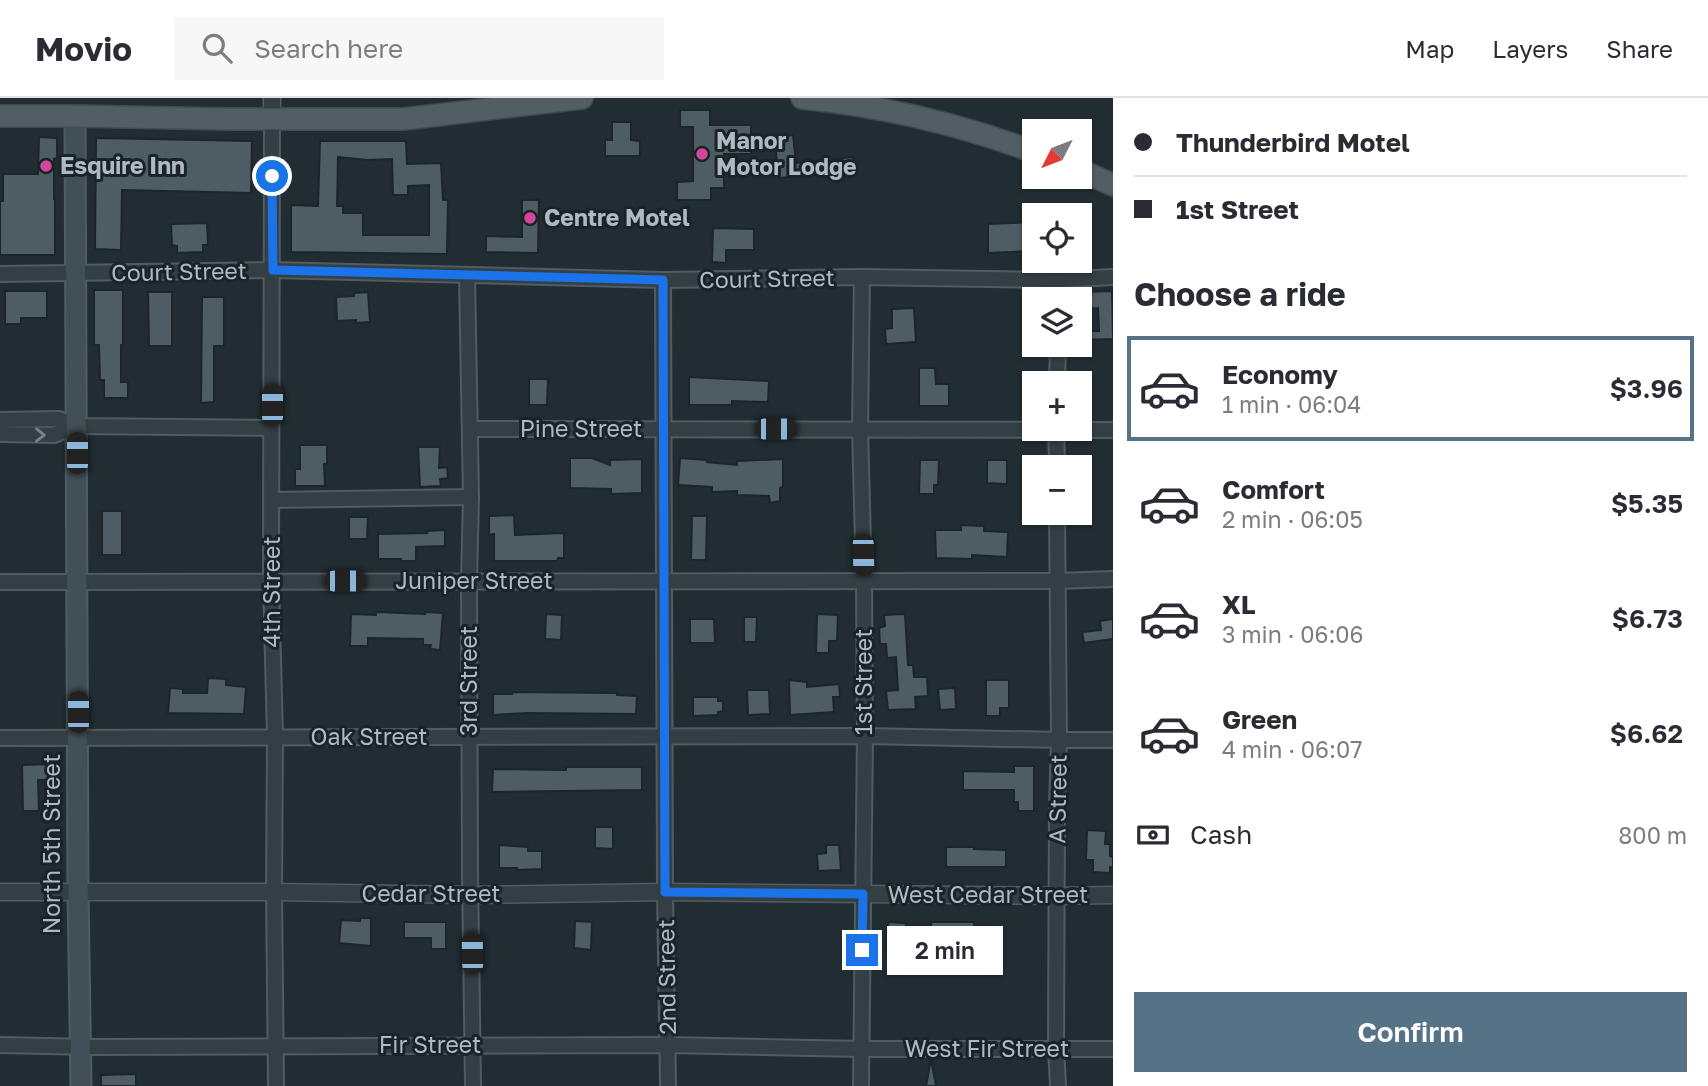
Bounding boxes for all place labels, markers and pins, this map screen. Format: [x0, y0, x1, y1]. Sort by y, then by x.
place label: Manor Motor Lodge [716, 126, 857, 180]
marker: Manor Motor Lodge [694, 146, 710, 162]
place label: Esquire Inn [60, 151, 185, 179]
marker: Esquire Inn [38, 158, 54, 174]
place label: Centre Motel [544, 203, 690, 231]
marker: Centre Motel [522, 210, 538, 226]

